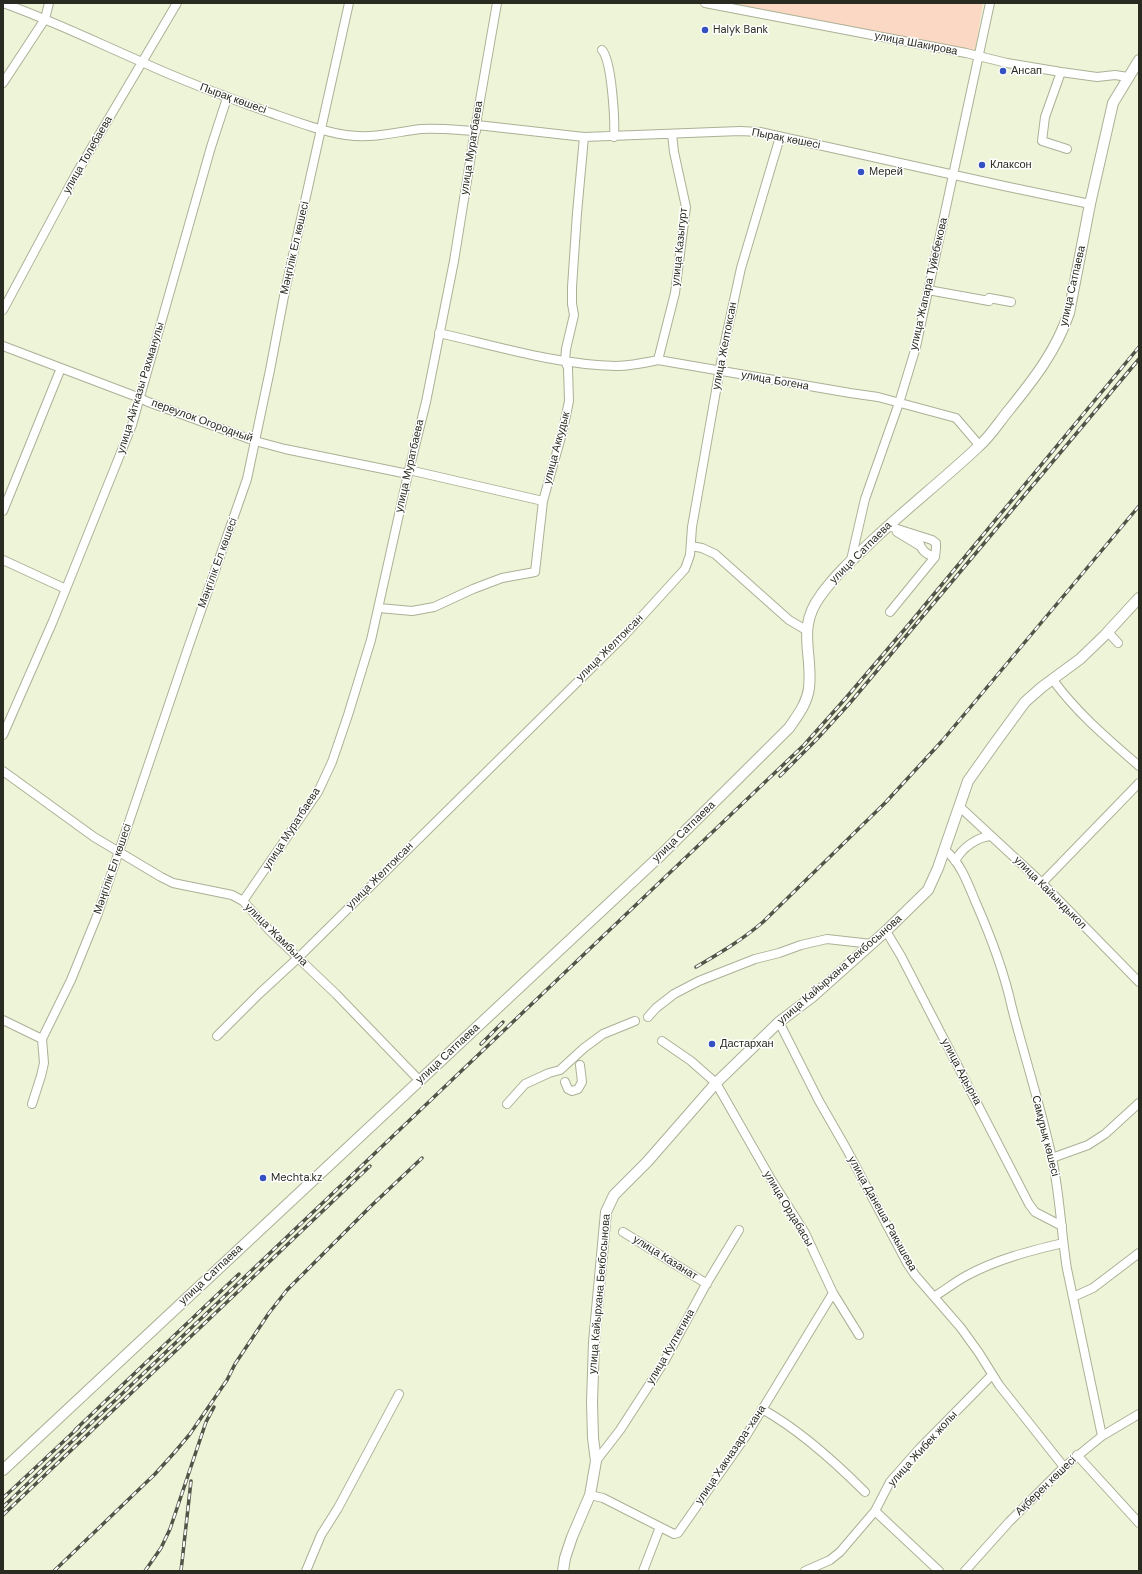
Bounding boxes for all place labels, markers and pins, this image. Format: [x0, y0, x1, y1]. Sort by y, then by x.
place label: Halyk Bank [713, 23, 768, 37]
marker: Halyk Bank [700, 25, 710, 35]
place label: Ансап [1011, 64, 1042, 78]
marker: Ансап [998, 66, 1008, 76]
place label: Клаксон [990, 158, 1032, 172]
marker: Клаксон [977, 160, 987, 170]
place label: Мерей [869, 165, 903, 179]
marker: Мерей [856, 167, 866, 177]
place label: Дастархан [720, 1037, 774, 1051]
marker: Дастархан [707, 1039, 717, 1049]
place label: Mechta.kz [271, 1171, 322, 1185]
marker: Mechta.kz [258, 1173, 268, 1183]

